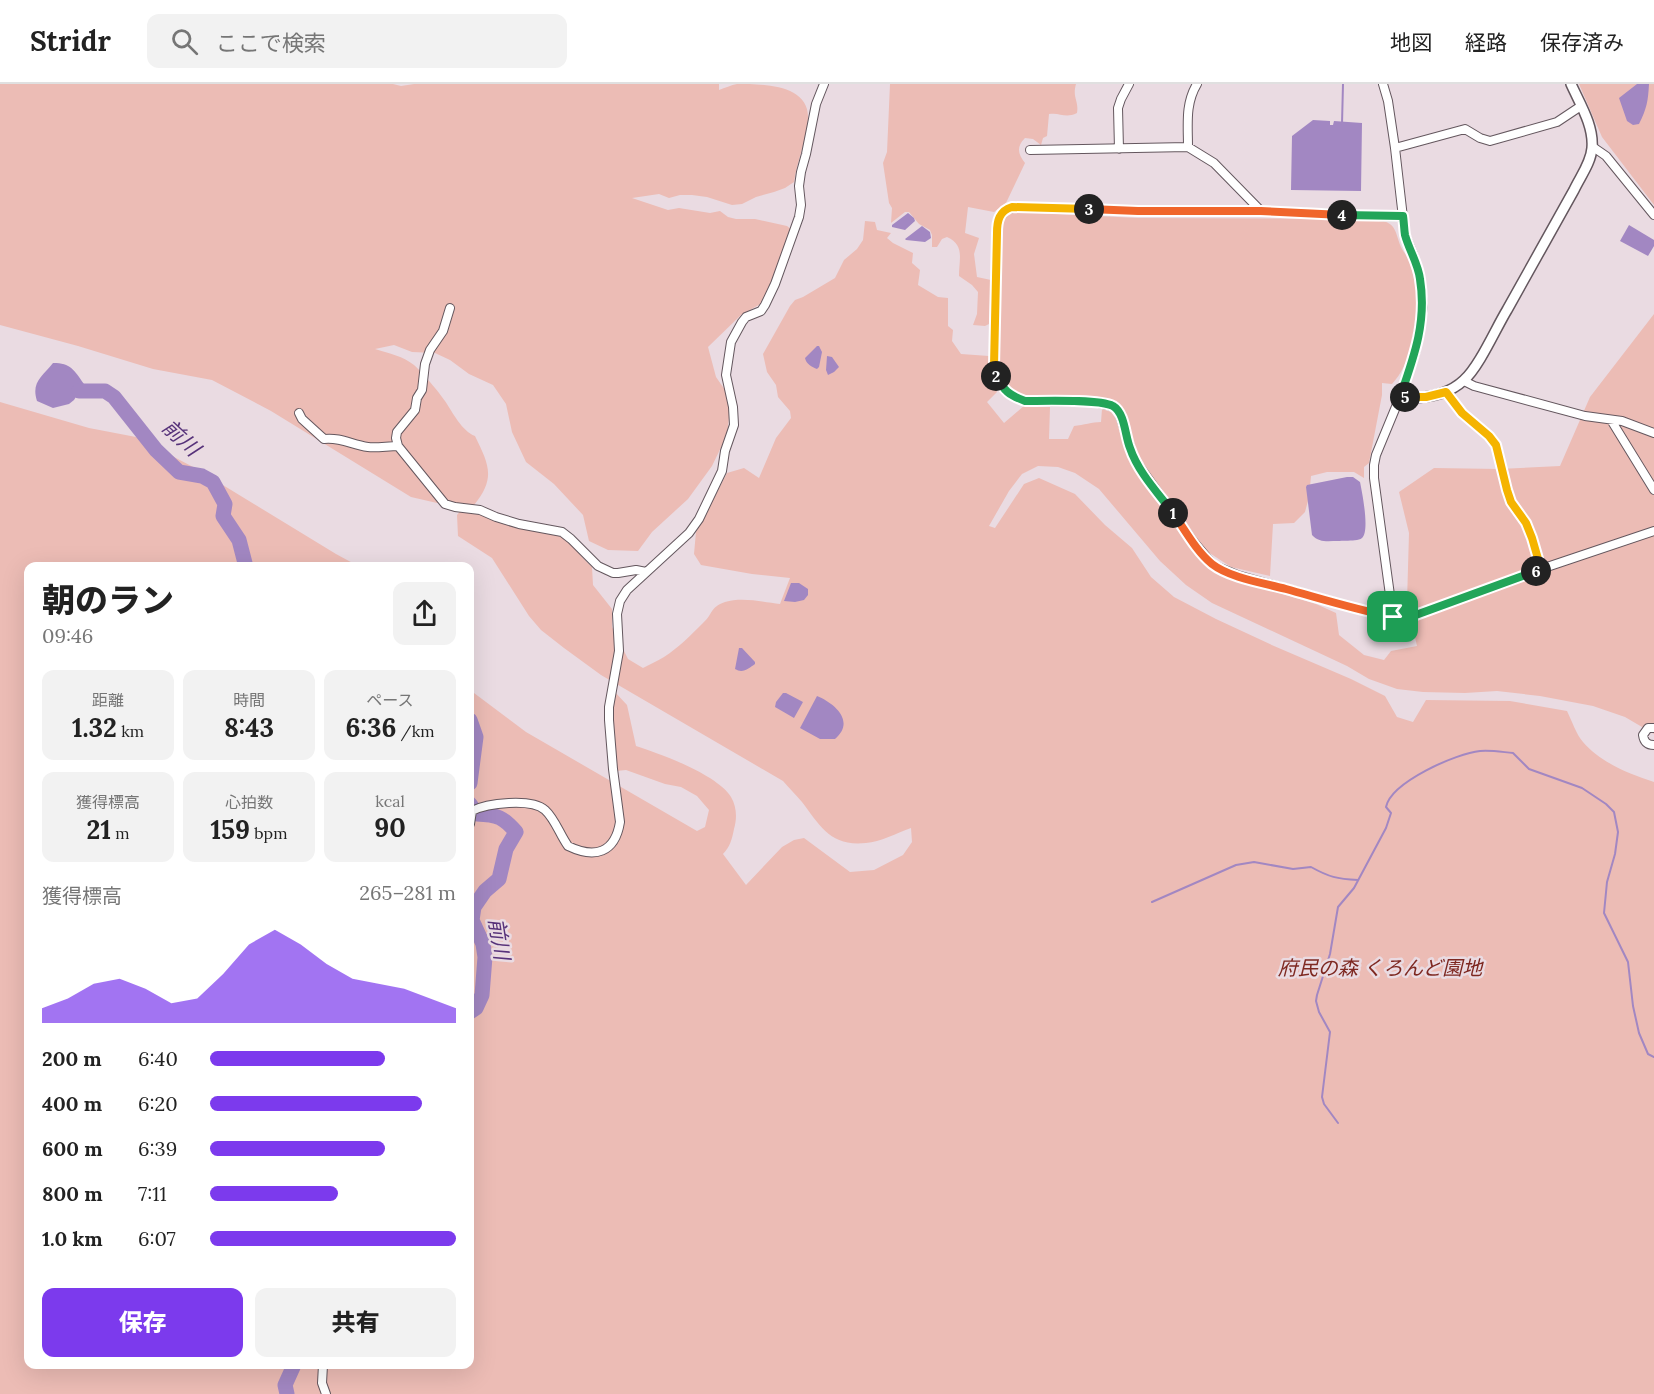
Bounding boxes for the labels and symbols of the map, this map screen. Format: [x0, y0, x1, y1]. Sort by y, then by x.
pin: 3 [1074, 194, 1104, 224]
pin: 4 [1327, 200, 1357, 230]
pin: 2 [981, 361, 1011, 391]
pin: 5 [1390, 382, 1420, 412]
water label: 前川 [157, 413, 207, 463]
pin: 1 [1158, 498, 1188, 528]
pin: 6 [1521, 556, 1551, 586]
pin [1367, 591, 1418, 642]
water label: 前川 [483, 916, 516, 964]
park label: 府民の森 くろんど園地 [1278, 955, 1484, 980]

